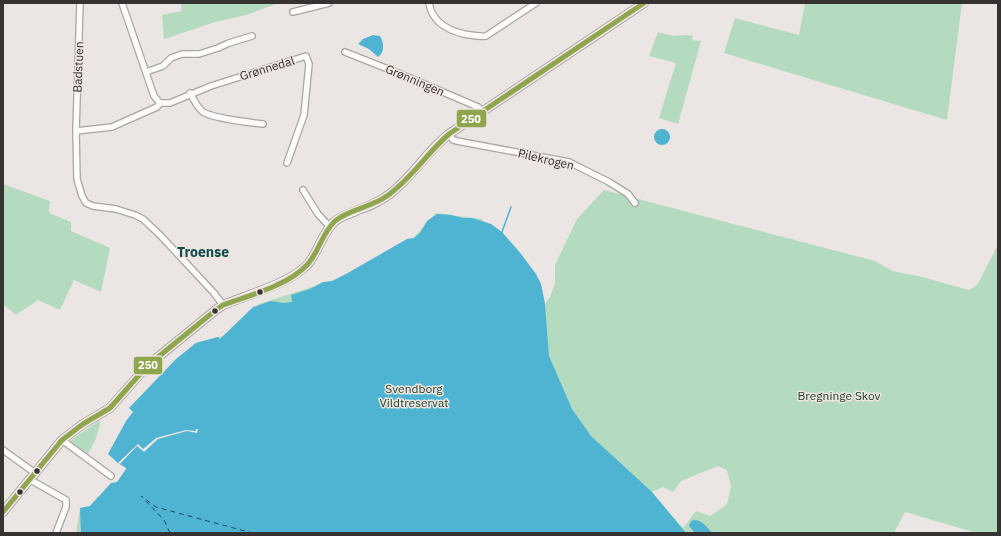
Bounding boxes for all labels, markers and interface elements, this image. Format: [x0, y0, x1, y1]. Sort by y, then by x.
street label: Badstuen [70, 41, 86, 93]
street label: Grønnedal [238, 53, 296, 83]
street label: Grønningen [383, 61, 447, 99]
line badge: 250 [456, 109, 487, 128]
text: 250 [461, 112, 481, 126]
street label: Pilekrogen [516, 145, 576, 173]
district label: Troense [177, 243, 229, 261]
unlabelled marker [255, 287, 265, 297]
unlabelled marker [210, 306, 220, 316]
line badge: 250 [133, 356, 163, 375]
text: 250 [138, 358, 158, 372]
park label: Svendborg Vildtreservat [379, 381, 449, 410]
park label: Bregninge Skov [797, 388, 881, 403]
unlabelled marker [32, 466, 42, 476]
unlabelled marker [15, 487, 25, 497]

